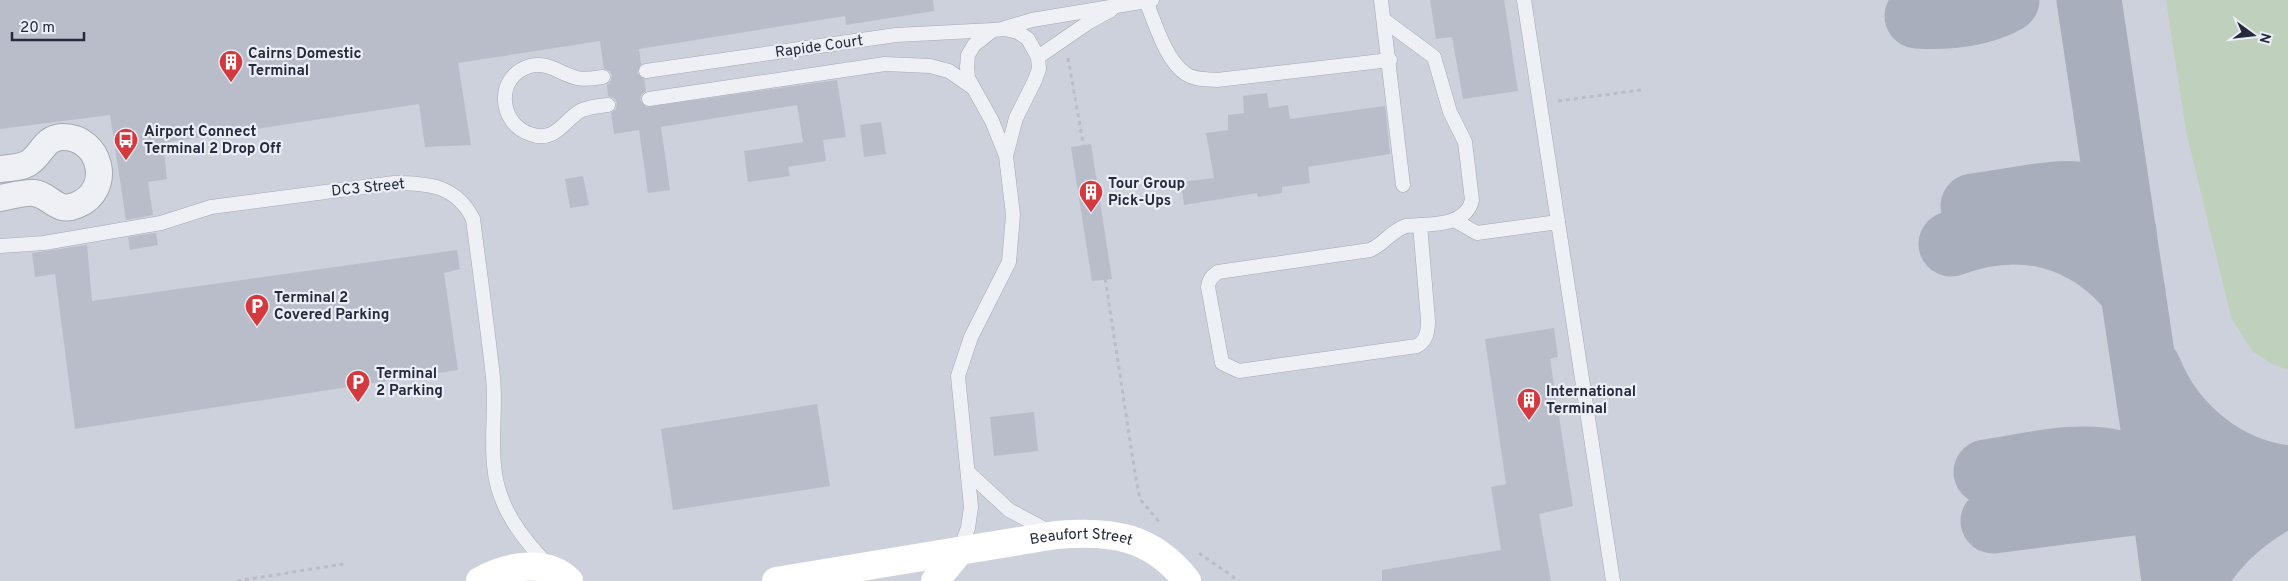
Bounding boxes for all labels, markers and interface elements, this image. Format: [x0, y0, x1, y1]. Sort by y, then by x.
scale bar [12, 10, 85, 42]
north arrow [2228, 10, 2278, 60]
text: 20 m [20, 19, 55, 38]
text: N [2255, 31, 2274, 45]
street label: Rapide Court [774, 32, 864, 63]
place label: Cairns Domestic Terminal [248, 45, 362, 81]
building icon: Cairns Domestic Terminal [218, 49, 244, 83]
place label: Airport Connect Terminal 2 Drop Off [144, 123, 281, 159]
bus stop icon: Airport Connect Terminal 2 Drop Off [113, 127, 139, 161]
street label: DC3 Street [330, 175, 406, 202]
place label: Tour Group Pick-Ups [1108, 175, 1185, 211]
building icon: Tour Group Pick-Ups [1078, 179, 1104, 213]
place label: Terminal 2 Covered Parking [274, 289, 389, 325]
parking icon: Terminal 2 Covered Parking [244, 293, 270, 327]
place label: Terminal 2 Parking [376, 365, 443, 401]
parking icon: Terminal 2 Parking [345, 369, 371, 403]
place label: International Terminal [1546, 383, 1636, 419]
building icon: International Terminal [1516, 387, 1542, 421]
street label: Beaufort Street [1028, 526, 1135, 551]

